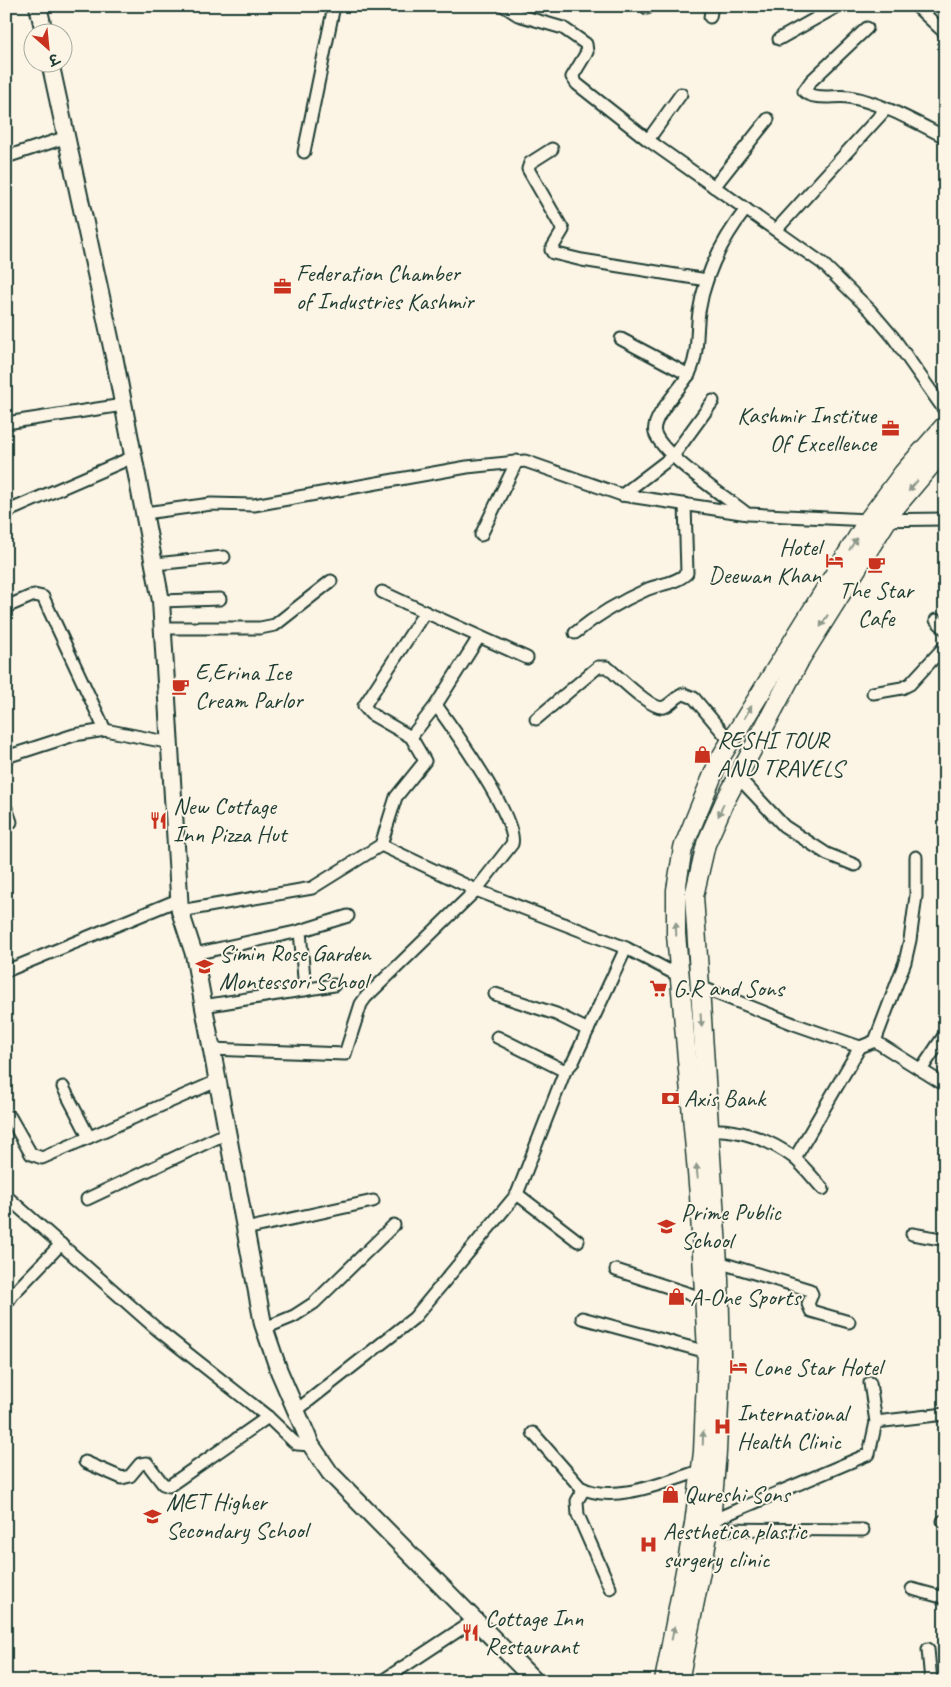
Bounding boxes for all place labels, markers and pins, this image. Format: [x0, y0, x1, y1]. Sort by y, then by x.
place label: Federation Chamber of Industries Kashmir [296, 258, 476, 316]
office icon: Federation Chamber of Industries Kashmir [272, 277, 292, 297]
place label: Kashmir Institue Of Excellence [737, 400, 878, 458]
office icon: Kashmir Institue Of Excellence [880, 419, 900, 439]
place label: Hotel Deewan Khan [708, 532, 825, 590]
hotel icon: Hotel Deewan Khan [825, 551, 845, 571]
cafe icon: The Star Cafe [866, 554, 886, 574]
place label: The Star Cafe [839, 575, 915, 633]
place label: E,Erina Ice Cream Parlor [195, 657, 305, 715]
cafe icon: E,Erina Ice Cream Parlor [171, 676, 191, 696]
place label: RESHI TOUR AND TRAVELS [717, 725, 847, 783]
shop icon: RESHI TOUR AND TRAVELS [693, 744, 713, 764]
place label: New Cottage Inn Pizza Hut [173, 791, 289, 849]
restaurant icon: New Cottage Inn Pizza Hut [149, 810, 169, 830]
place label: Simin Rose Garden Montessori School [219, 938, 372, 996]
school or university icon: Simin Rose Garden Montessori School [195, 957, 215, 977]
place label: G.R and Sons [673, 973, 787, 1003]
supermarket icon: G.R and Sons [649, 978, 669, 998]
place label: Axis Bank [684, 1083, 767, 1113]
bank icon: Axis Bank [660, 1088, 680, 1108]
place label: Prime Public School [681, 1197, 782, 1255]
school or university icon: Prime Public School [657, 1216, 677, 1236]
place label: A-One Sports [690, 1282, 802, 1312]
shop icon: A-One Sports [666, 1287, 686, 1307]
place label: Lone Star Hotel [753, 1352, 886, 1382]
hotel icon: Lone Star Hotel [729, 1357, 749, 1377]
place label: International Health Clinic [737, 1398, 851, 1456]
hospital icon: International Health Clinic [713, 1417, 733, 1437]
place label: Qureshi Sons [684, 1479, 791, 1509]
shop icon: Qureshi Sons [660, 1484, 680, 1504]
place label: MET Higher Secondary School [166, 1487, 311, 1545]
school or university icon: MET Higher Secondary School [142, 1506, 162, 1526]
place label: Aesthetica plastic surgery clinic [663, 1516, 808, 1574]
hospital icon: Aesthetica plastic surgery clinic [639, 1535, 659, 1555]
place label: Cottage Inn Restaurant [485, 1603, 584, 1661]
restaurant icon: Cottage Inn Restaurant [461, 1622, 481, 1642]

